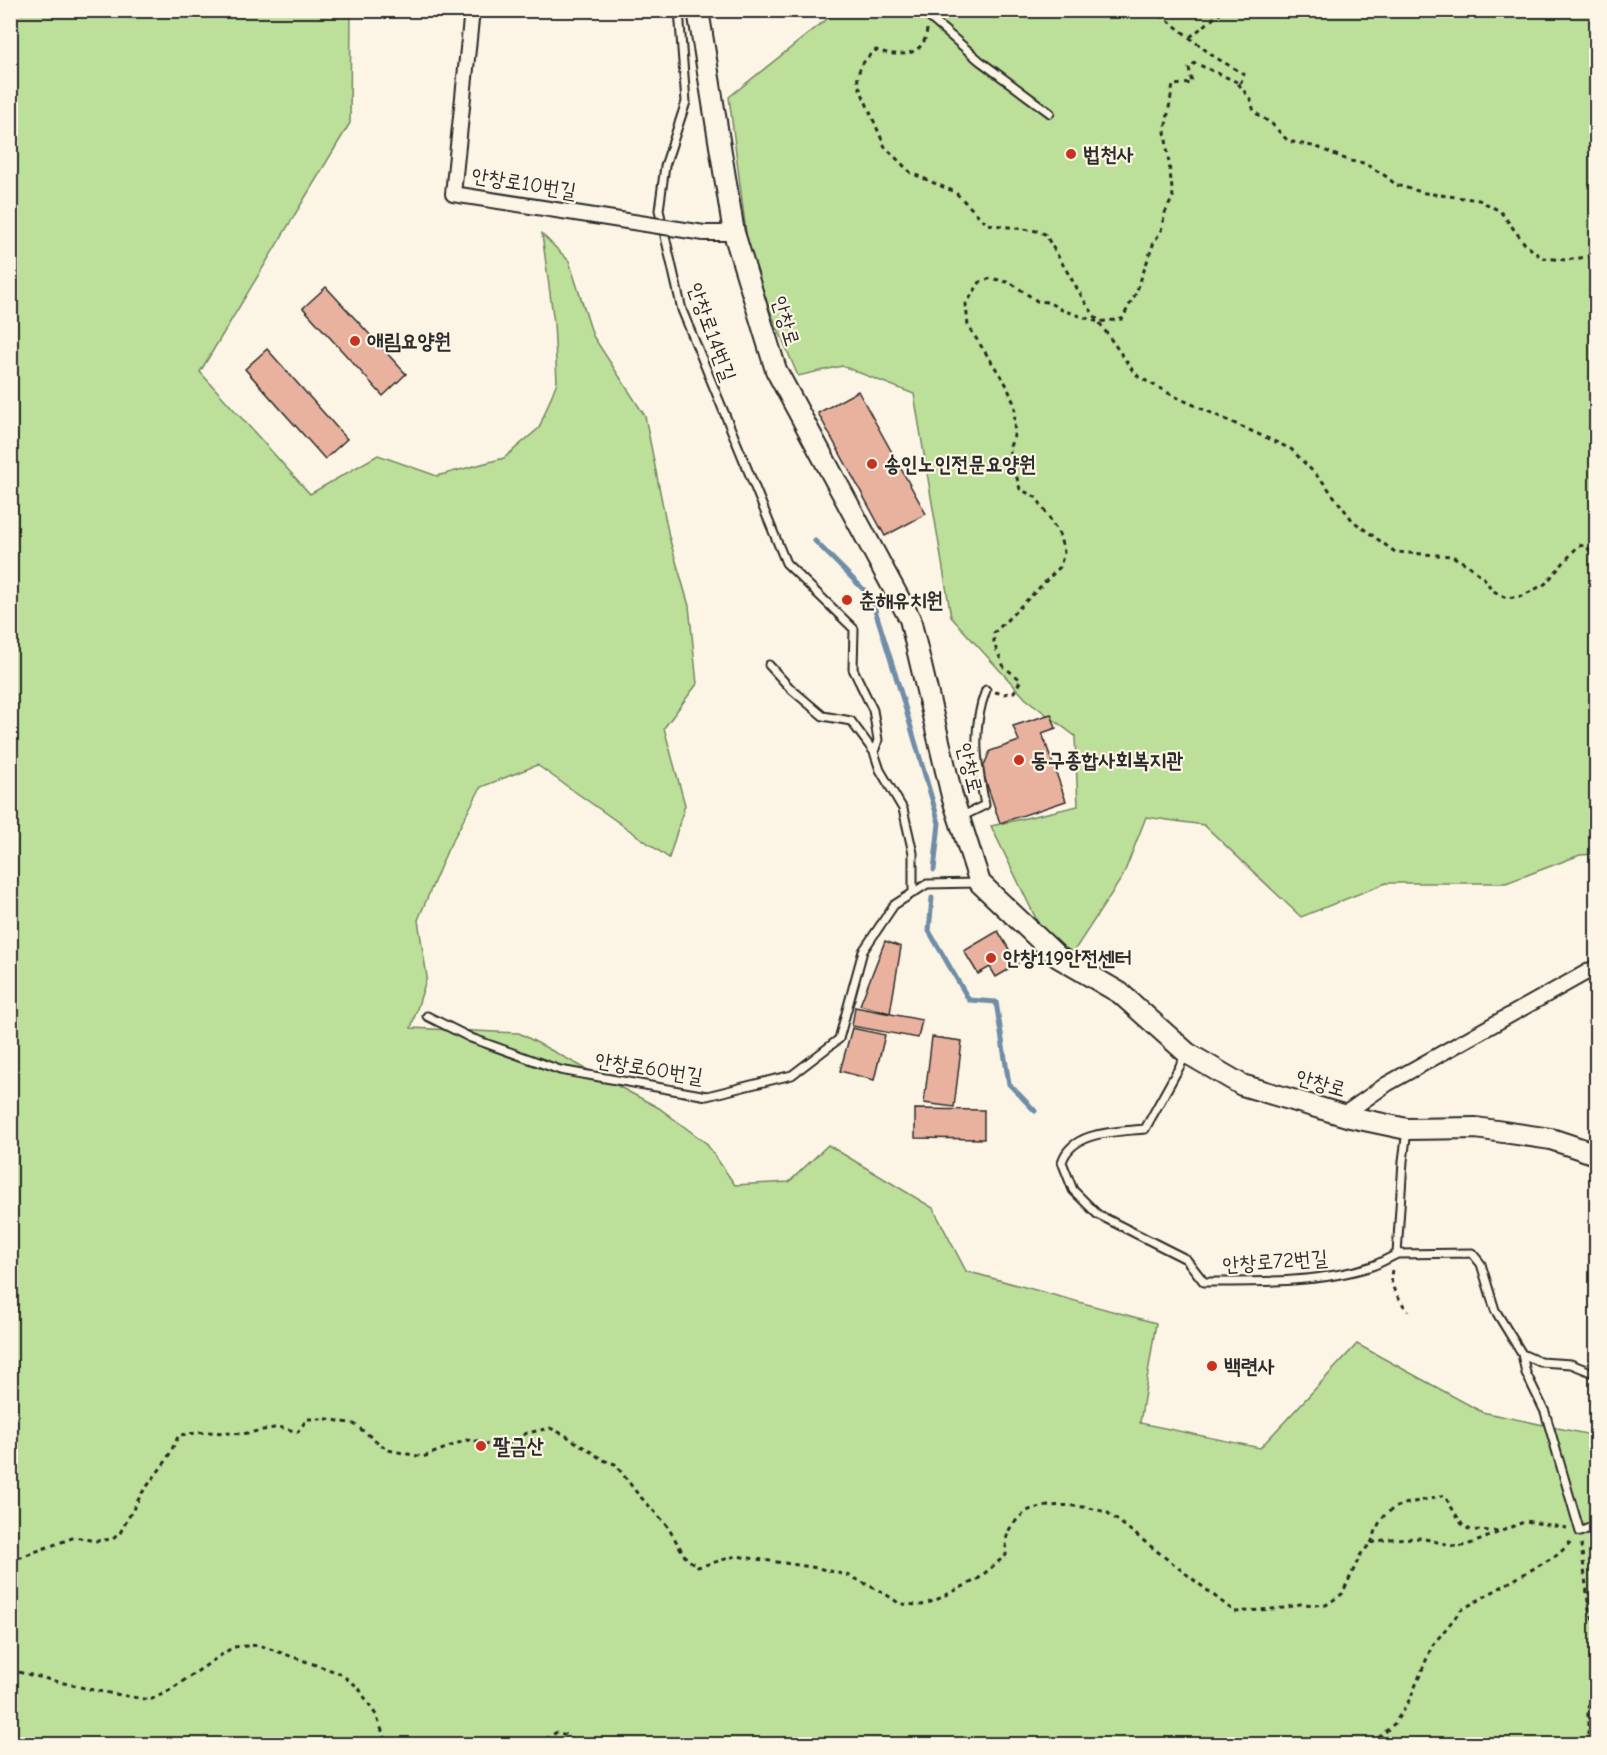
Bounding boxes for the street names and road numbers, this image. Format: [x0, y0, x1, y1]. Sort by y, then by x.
street label: 안창로10번길 [470, 163, 578, 203]
street label: 안창로14번길 [683, 280, 741, 385]
street label: 안창로 [767, 293, 805, 349]
street label: 안창로 [952, 740, 988, 796]
street label: 안창로60번길 [593, 1048, 705, 1088]
street label: 안창로 [1293, 1064, 1349, 1102]
street label: 안창로72번길 [1222, 1245, 1329, 1277]

